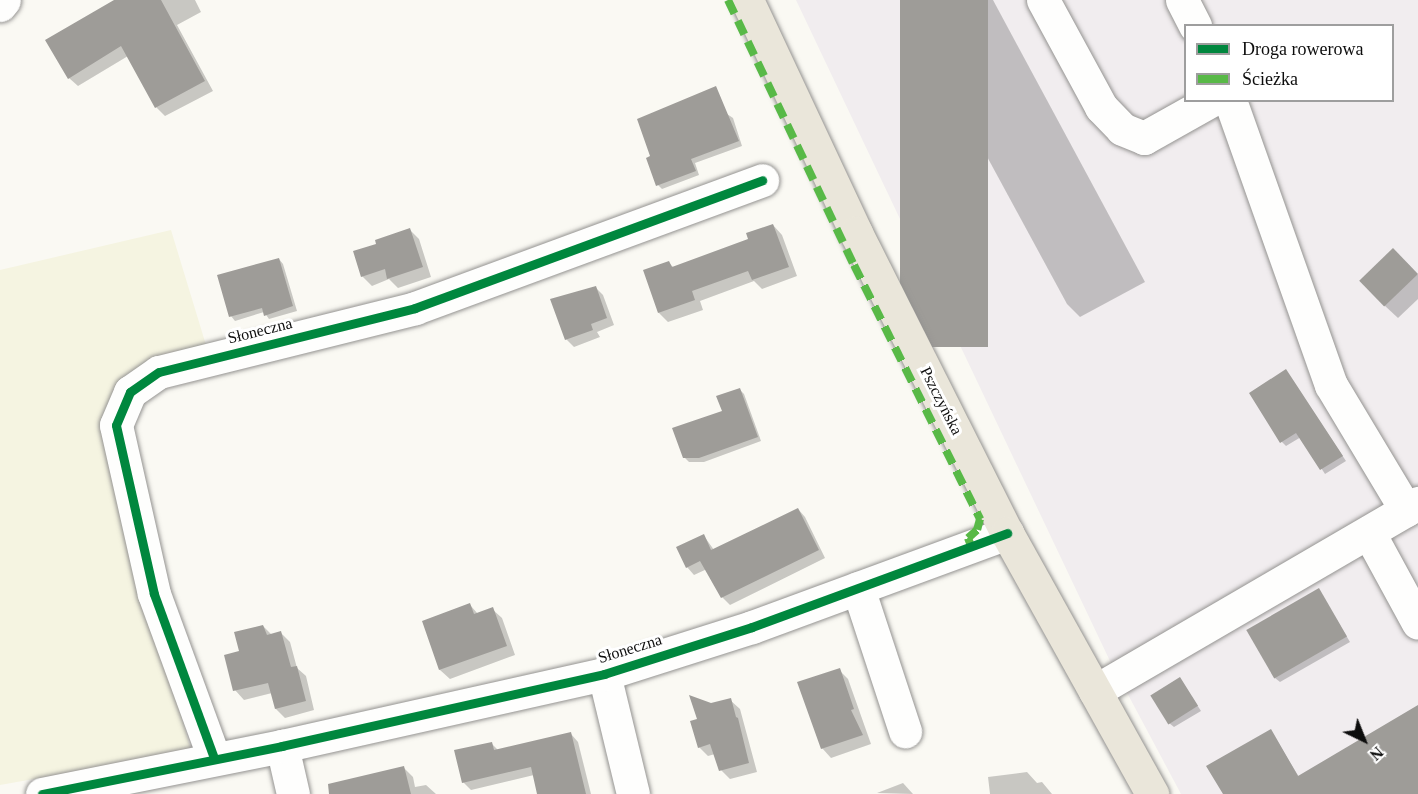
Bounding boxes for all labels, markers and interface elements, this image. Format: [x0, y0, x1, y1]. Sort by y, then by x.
legend [1184, 24, 1394, 102]
text: Droga rowerowa [1242, 39, 1363, 59]
text: Ścieżka [1242, 69, 1298, 89]
street label: Słoneczna [226, 314, 294, 348]
street label: Pszczyńska [916, 364, 966, 438]
street label: Słoneczna [596, 630, 664, 668]
north arrow [1334, 710, 1394, 770]
text: N [1367, 743, 1387, 764]

